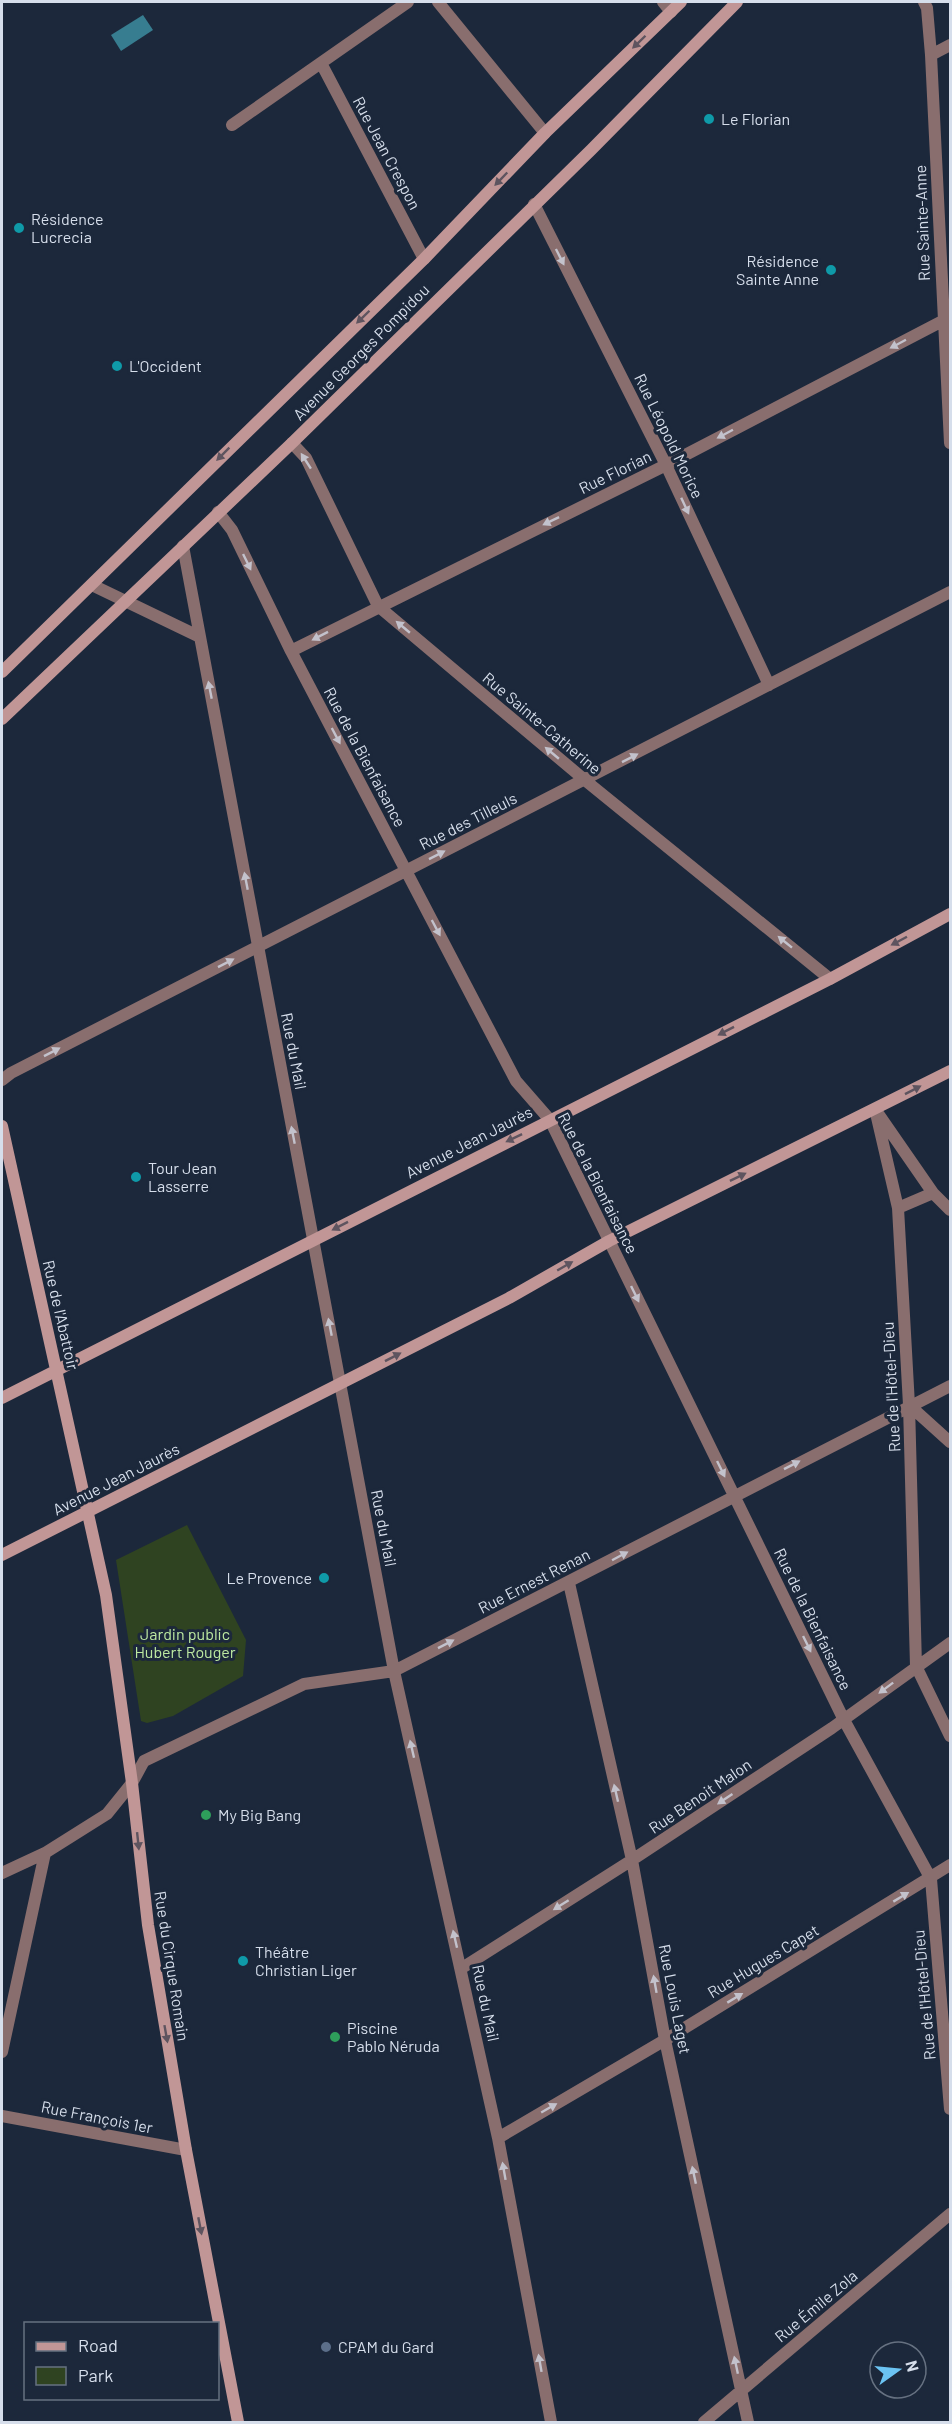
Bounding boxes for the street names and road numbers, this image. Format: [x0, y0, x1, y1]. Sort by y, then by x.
street label: Rue Jean Crespon [350, 93, 425, 213]
street label: Rue Sainte-Anne [910, 165, 933, 281]
street label: Avenue Georges Pompidou [289, 280, 433, 424]
street label: Rue Léopold Morice [631, 370, 708, 501]
street label: Rue Florian [575, 446, 654, 497]
street label: Rue Sainte-Catherine [479, 668, 605, 778]
street label: Rue de la Bienfaisance [320, 684, 410, 830]
street label: Rue des Tilleuls [416, 788, 520, 853]
street label: Rue du Mail [278, 1011, 311, 1091]
street label: Avenue Jean Jaurès [402, 1101, 535, 1182]
street label: Rue de la Bienfaisance [555, 1109, 642, 1256]
street label: Rue de l'Abattoir [40, 1258, 83, 1372]
street label: Rue de l'Hôtel-Dieu [878, 1321, 903, 1453]
street label: Avenue Jean Jaurès [49, 1438, 182, 1519]
street label: Rue du Mail [368, 1488, 401, 1568]
street label: Rue Ernest Renan [475, 1544, 593, 1617]
street label: Rue de la Bienfaisance [771, 1545, 856, 1693]
street label: Rue Benoit Malon [645, 1754, 755, 1837]
street label: Rue du Cirque Romain [151, 1889, 194, 2042]
street label: Rue Hugues Capet [704, 1920, 822, 2001]
street label: Rue de l'Hôtel-Dieu [908, 1929, 939, 2061]
street label: Rue Louis Laget [656, 1942, 695, 2055]
street label: Rue du Mail [469, 1963, 504, 2043]
street label: Rue François 1er [40, 2096, 155, 2137]
street label: Rue Émile Zola [771, 2266, 861, 2346]

